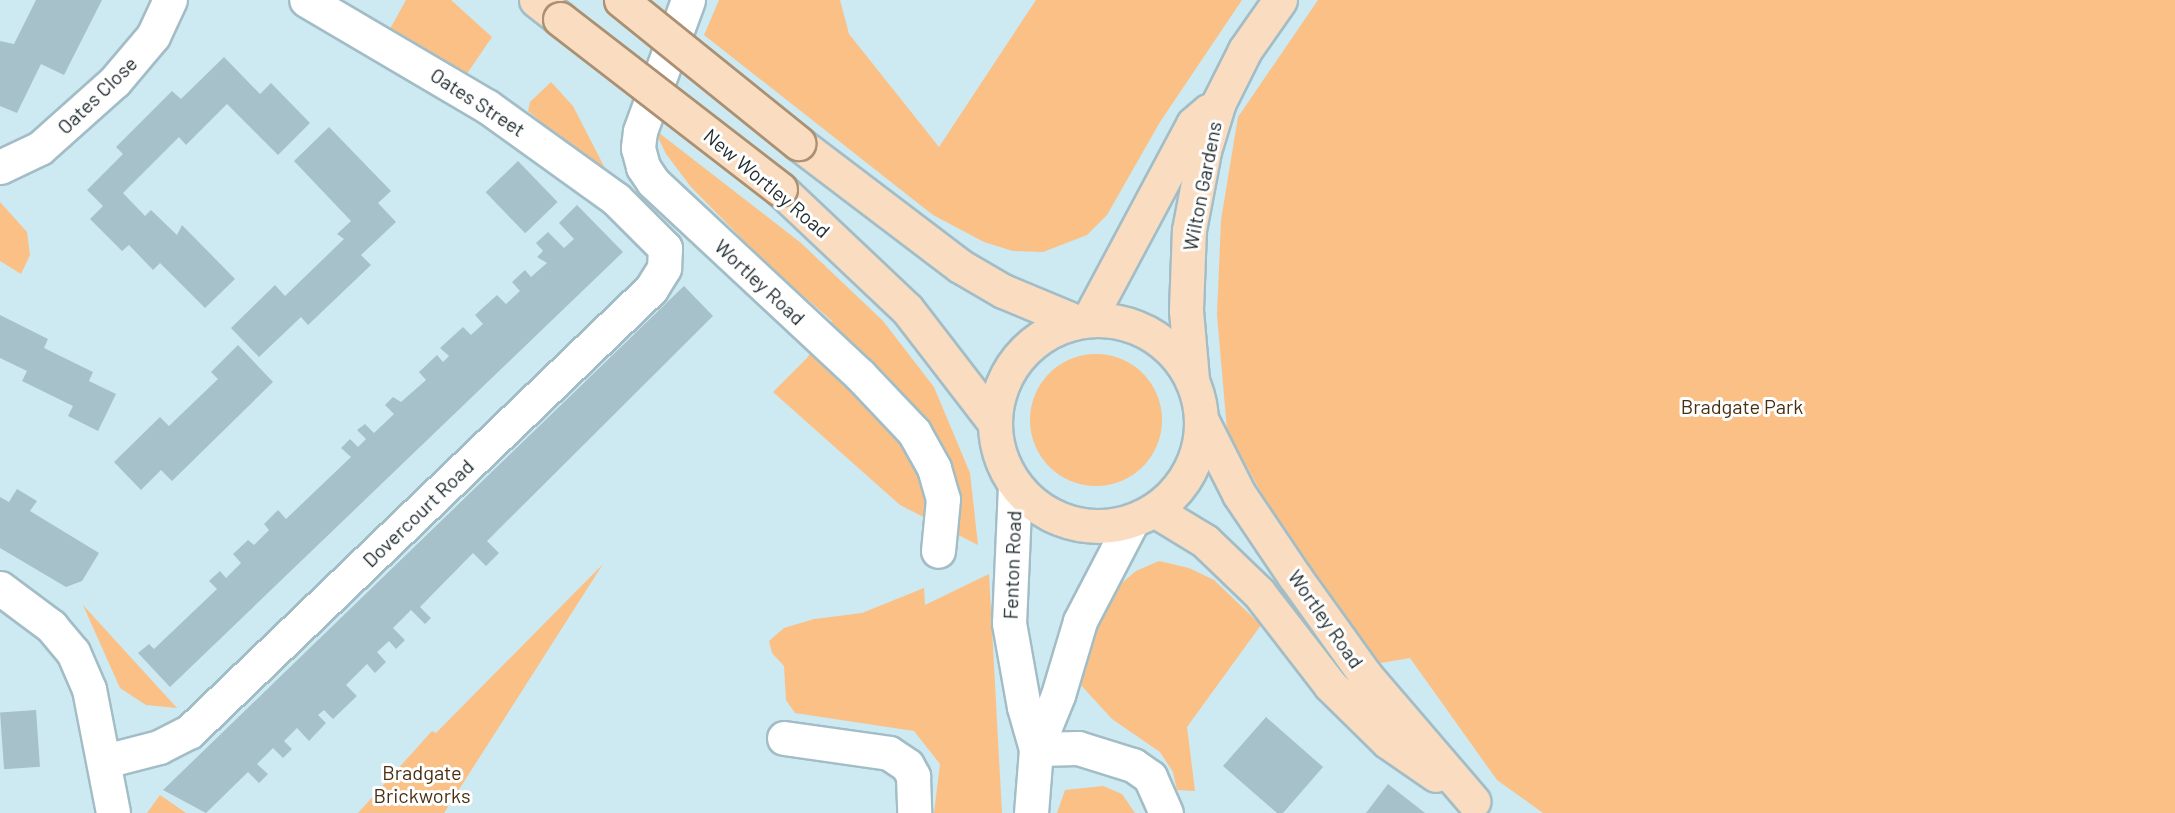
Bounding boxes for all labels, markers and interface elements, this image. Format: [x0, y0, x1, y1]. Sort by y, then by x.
street label: Oates Close [52, 51, 142, 139]
street label: Oates Street [426, 62, 530, 142]
street label: Wilton Gardens [1178, 119, 1226, 253]
street label: New Wortley Road [699, 123, 835, 243]
street label: Wortley Road [710, 234, 810, 330]
park label: Bradgate Park [1681, 394, 1803, 418]
street label: Dovercourt Road [358, 454, 478, 572]
street label: Fenton Road [998, 510, 1026, 620]
street label: Wortley Road [1283, 565, 1369, 673]
park label: Bradgate Brickworks [373, 760, 471, 807]

